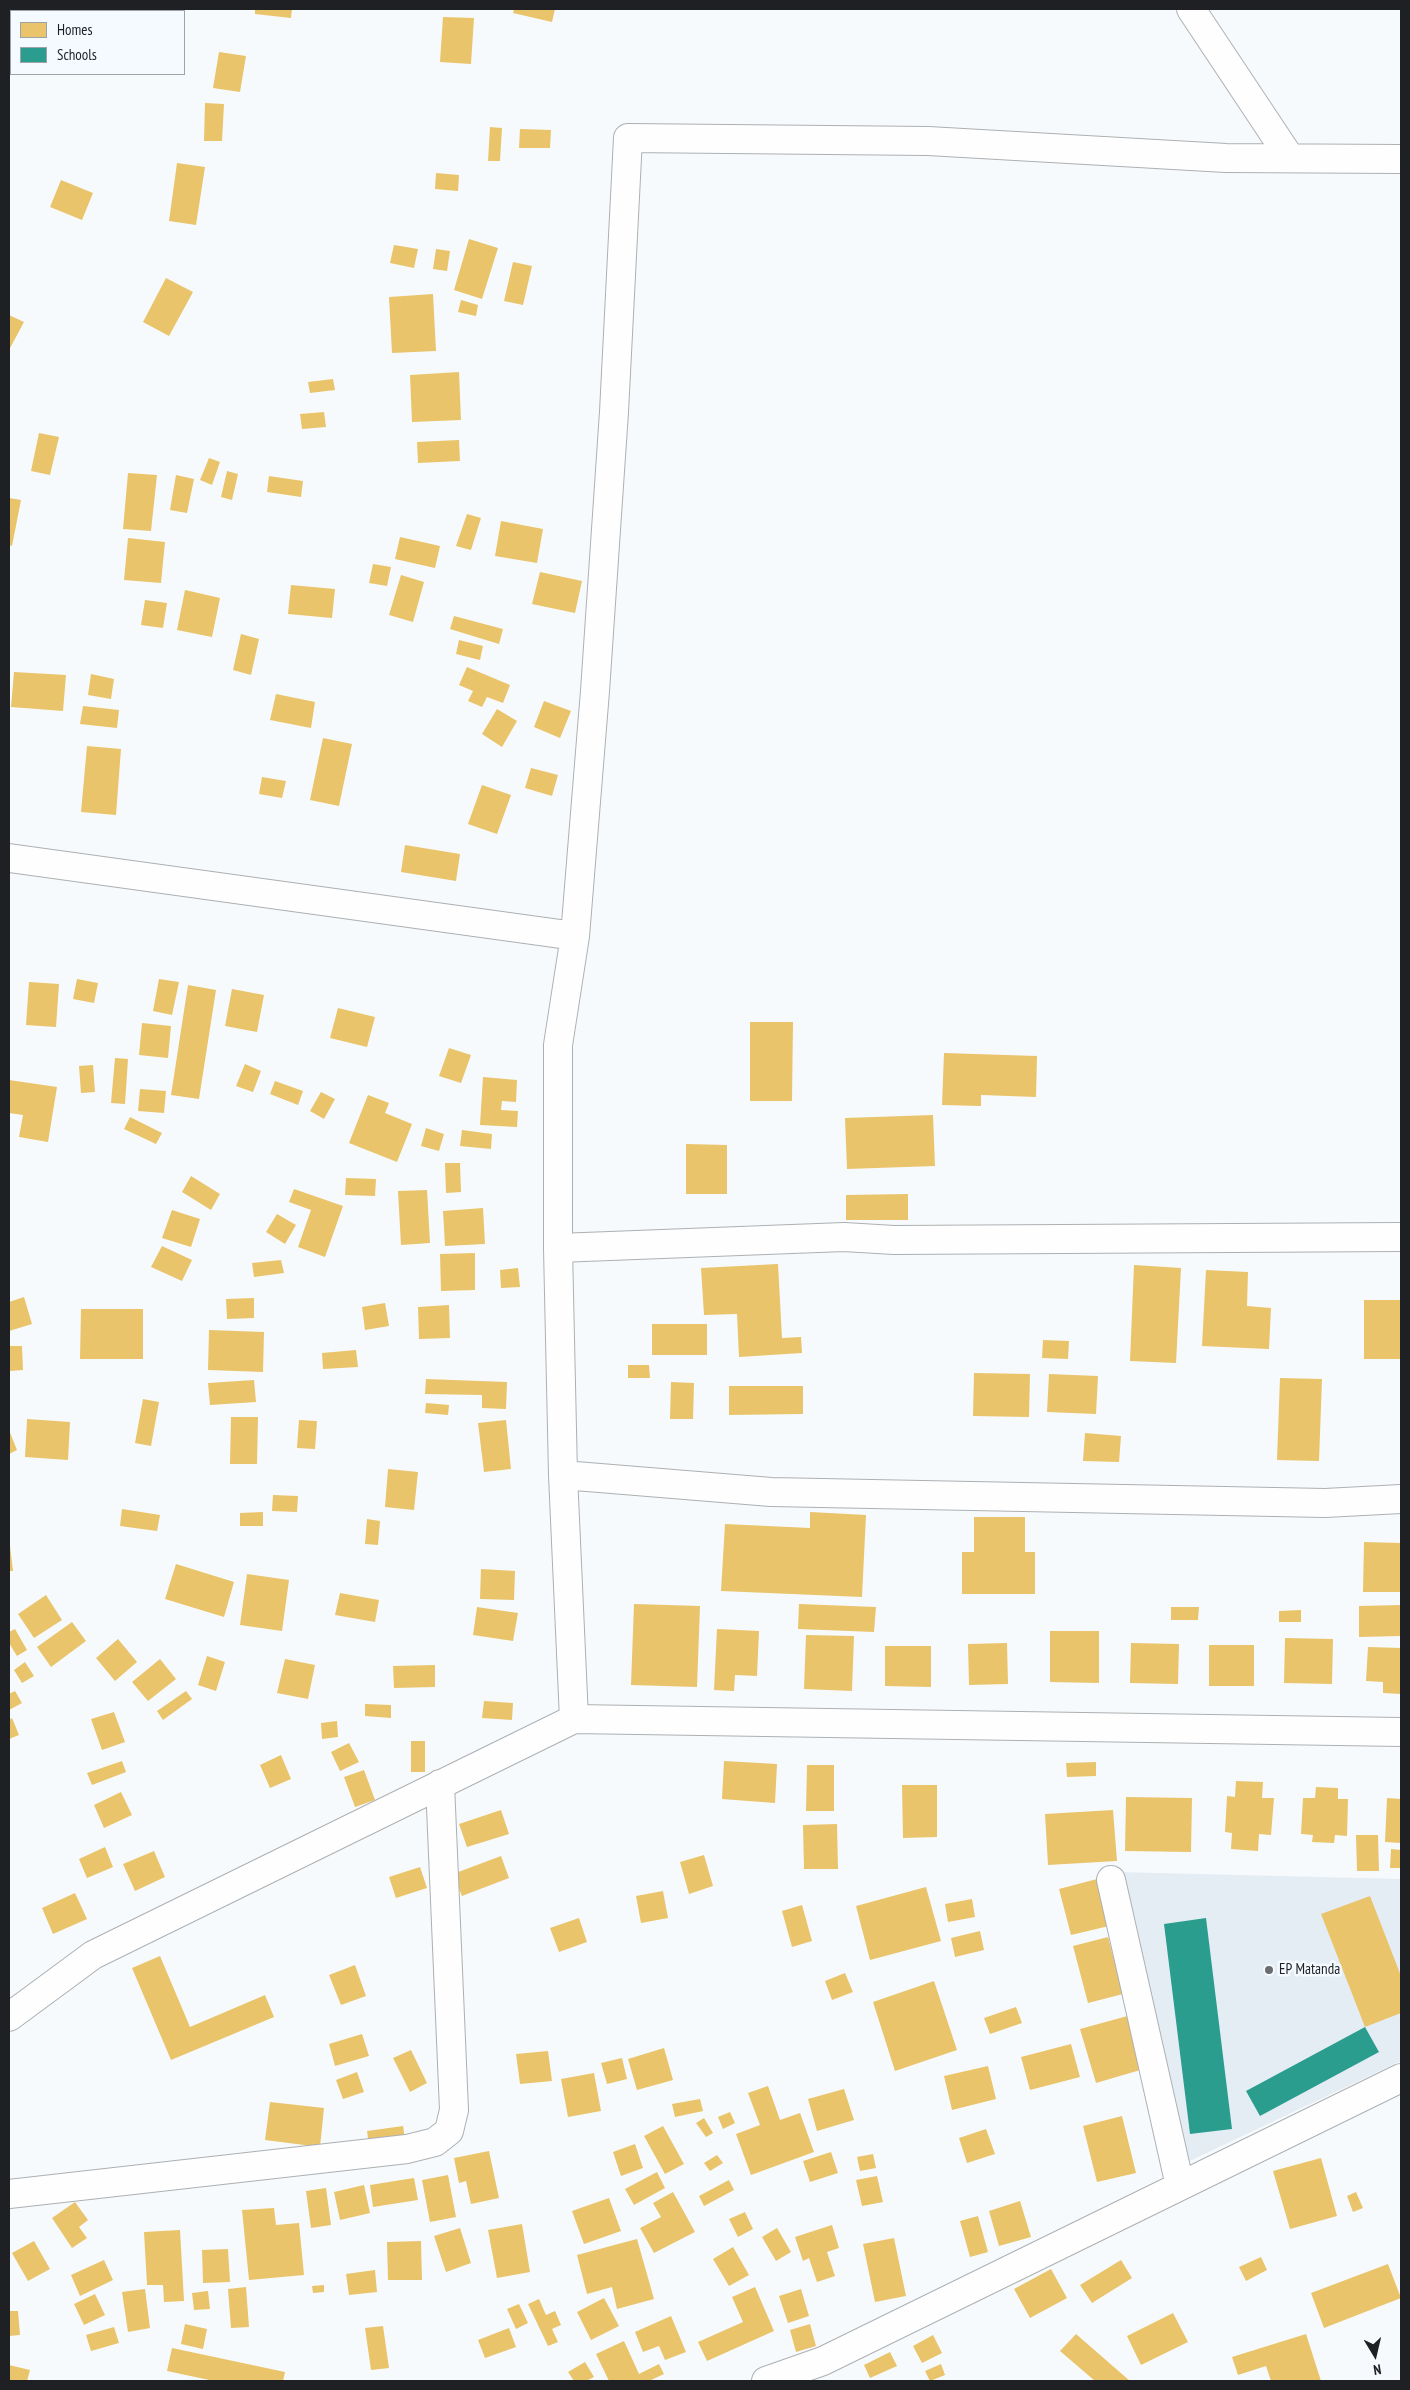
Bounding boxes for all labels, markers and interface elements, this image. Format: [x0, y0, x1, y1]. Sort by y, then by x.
legend [10, 10, 185, 75]
text: Homes [57, 20, 93, 39]
text: Schools [57, 45, 97, 64]
place label: EP Matanda [1279, 1961, 1340, 1979]
marker: EP Matanda [1263, 1964, 1275, 1976]
north arrow [1350, 2330, 1400, 2380]
text: N [1372, 2360, 1382, 2379]

